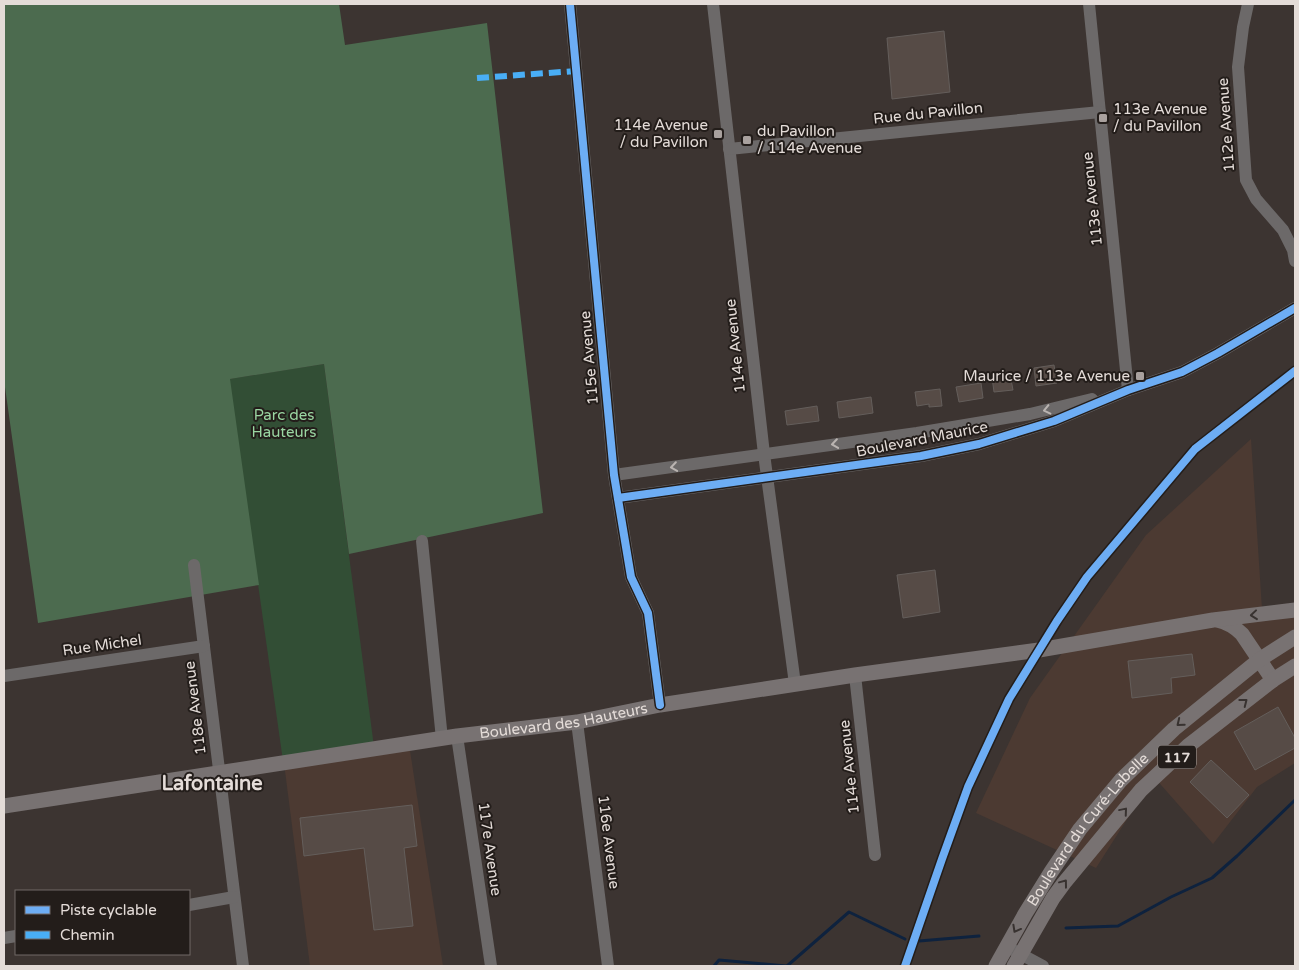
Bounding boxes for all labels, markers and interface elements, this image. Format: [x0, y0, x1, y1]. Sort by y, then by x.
street label: 112e Avenue [1214, 77, 1238, 173]
street label: Rue du Pavillon [872, 98, 984, 128]
place label: 113e Avenue / du Pavillon [1113, 100, 1207, 135]
marker: 113e Avenue / du Pavillon [1097, 112, 1109, 124]
place label: 114e Avenue / du Pavillon [614, 116, 708, 151]
place label: du Pavillon / 114e Avenue [757, 122, 862, 157]
marker: 114e Avenue / du Pavillon [712, 128, 724, 140]
marker: du Pavillon / 114e Avenue [741, 134, 753, 146]
street label: 113e Avenue [1078, 151, 1106, 247]
street label: 114e Avenue [721, 298, 749, 394]
street label: 115e Avenue [576, 310, 602, 406]
place label: Maurice / 113e Avenue [963, 367, 1130, 385]
marker: Maurice / 113e Avenue [1134, 370, 1146, 382]
one-way arrow [1042, 404, 1051, 415]
park label: Parc des Hauteurs [251, 406, 317, 441]
street label: Boulevard Maurice [855, 417, 989, 461]
one-way arrow [830, 439, 839, 449]
one-way arrow [669, 461, 678, 471]
one-way arrow [1250, 609, 1258, 620]
street label: Rue Michel [61, 631, 143, 659]
street label: 118e Avenue [180, 660, 210, 756]
street label: Boulevard des Hauteurs [478, 699, 649, 742]
one-way arrow [1238, 700, 1247, 708]
one-way arrow [1177, 718, 1186, 727]
street label: 114e Avenue [835, 719, 863, 815]
road number: 117 [1158, 746, 1196, 769]
street label: Boulevard du Curé-Labelle [1023, 749, 1152, 909]
district label: Lafontaine [161, 772, 263, 796]
street label: 116e Avenue [594, 794, 624, 890]
street label: 117e Avenue [475, 801, 505, 897]
one-way arrow [1118, 807, 1127, 816]
one-way arrow [1059, 880, 1067, 889]
legend [15, 890, 190, 955]
text: Piste cyclable [60, 901, 157, 919]
one-way arrow [1013, 923, 1023, 932]
text: Chemin [60, 926, 115, 944]

